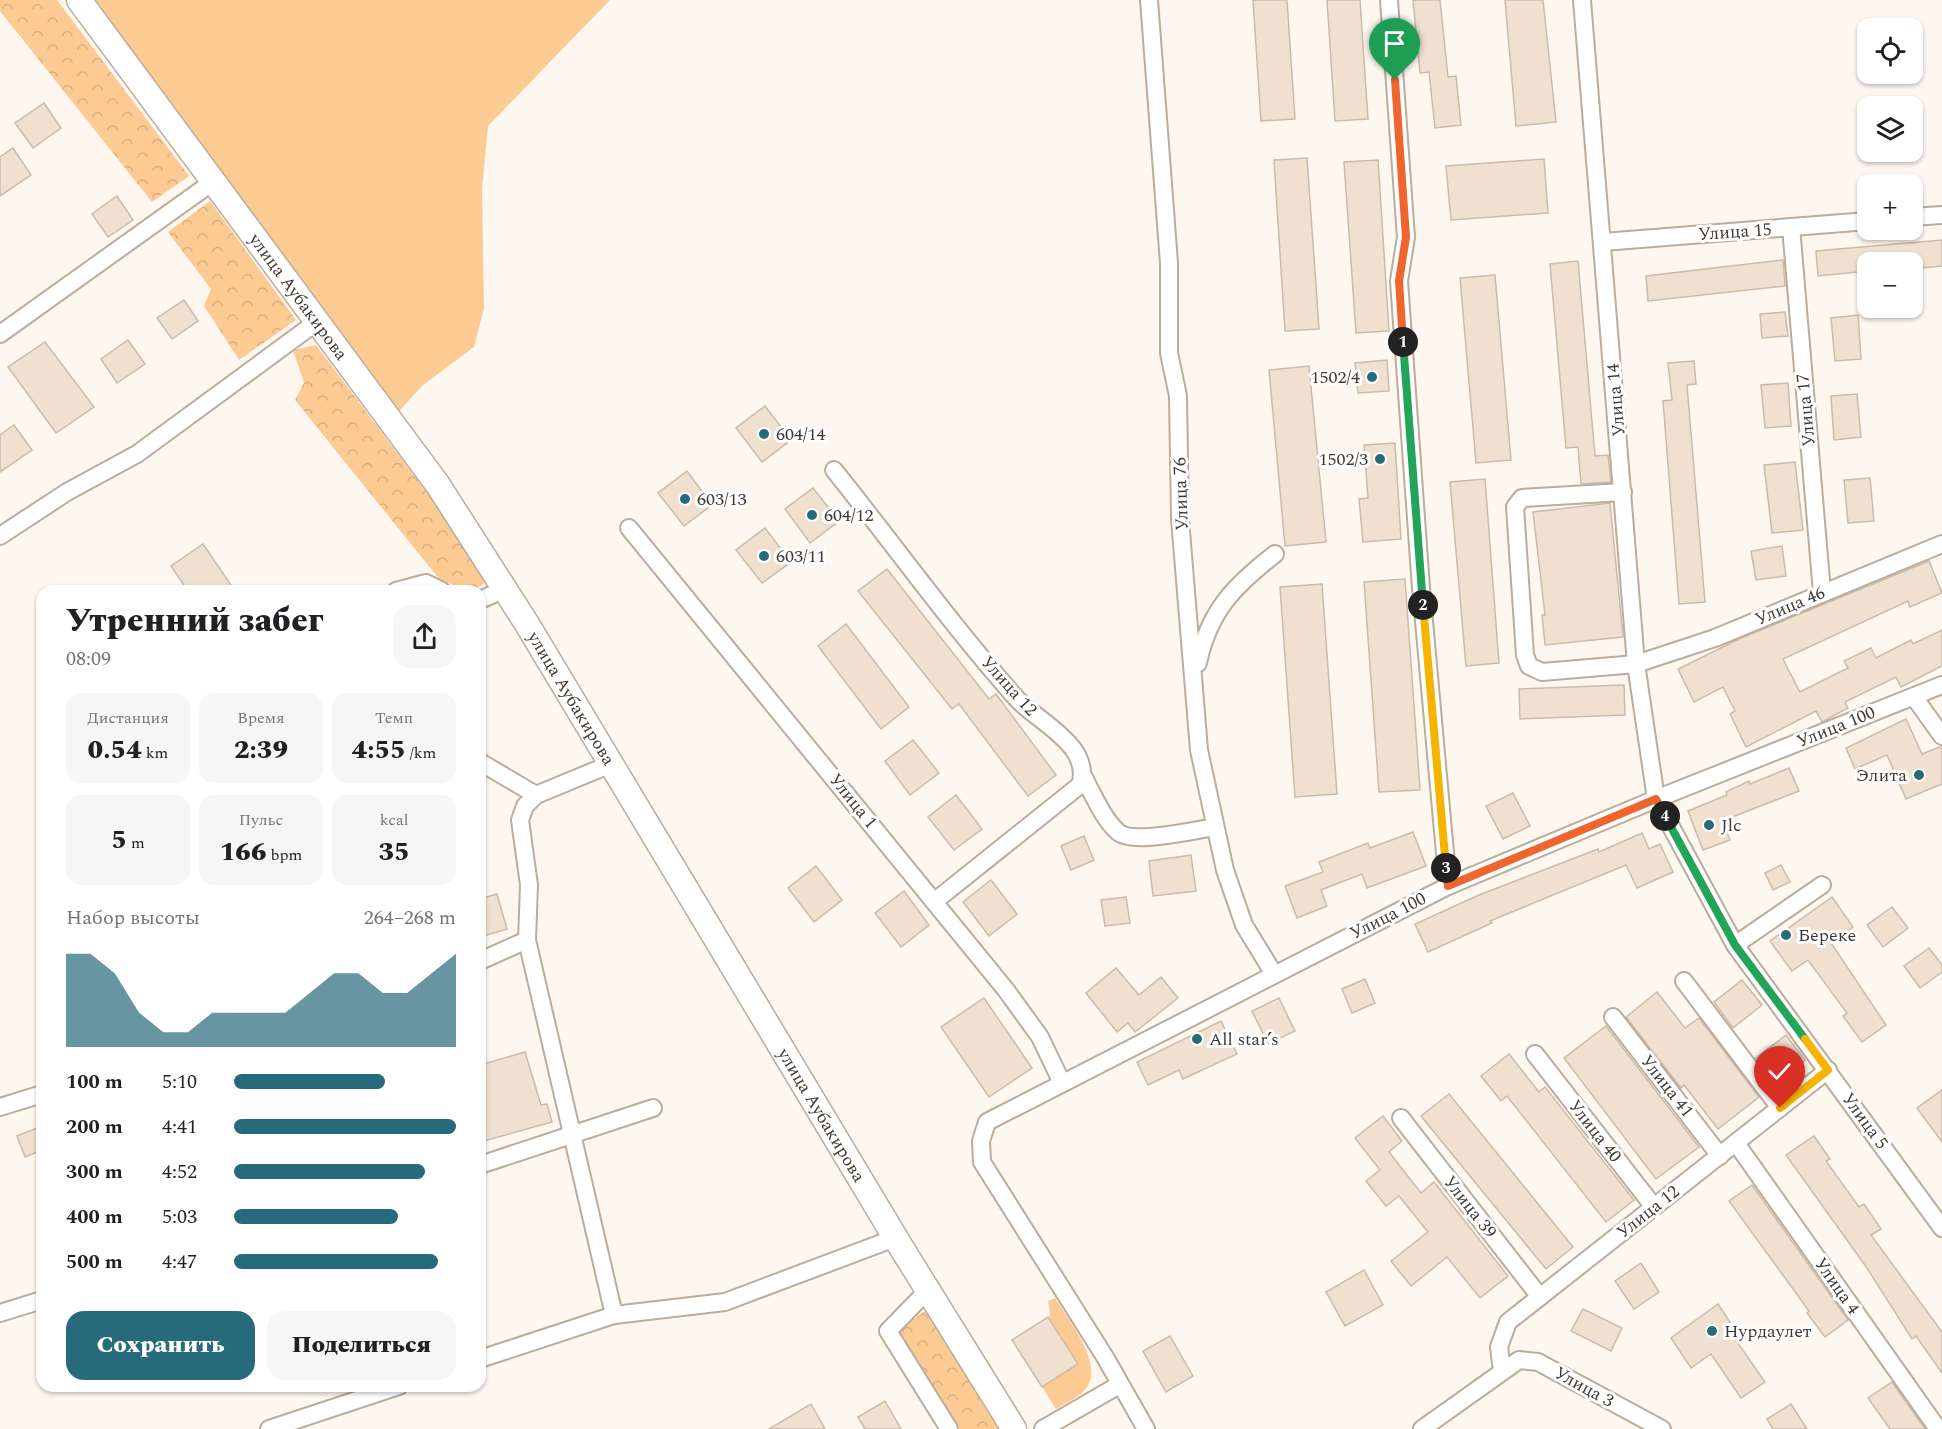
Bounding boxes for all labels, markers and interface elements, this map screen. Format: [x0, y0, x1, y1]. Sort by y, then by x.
pin [1369, 18, 1420, 80]
map controls [1857, 18, 1923, 318]
button: locate [1857, 18, 1923, 84]
icon: arrive [1378, 27, 1411, 60]
button: layers [1857, 96, 1923, 162]
button: + [1857, 174, 1923, 240]
street label: Улица 15 [1697, 216, 1773, 248]
street label: улица Аубакирова [242, 227, 355, 366]
button: − [1857, 252, 1923, 318]
pin: 1 [1388, 327, 1418, 357]
text: 1 [1399, 330, 1407, 354]
street label: Улица 14 [1599, 362, 1633, 438]
place label: 1502/4 [1311, 364, 1360, 391]
marker: 1502/4 [1365, 370, 1379, 384]
street label: Улица 17 [1789, 372, 1823, 448]
place label: 604/14 [776, 421, 826, 448]
marker: 604/14 [757, 427, 771, 441]
place label: 1502/3 [1319, 446, 1368, 473]
marker: 1502/3 [1373, 452, 1387, 466]
street label: Улица 76 [1166, 457, 1196, 531]
place label: 603/13 [697, 486, 747, 513]
marker: 603/13 [678, 492, 692, 506]
place label: 604/12 [824, 502, 874, 529]
marker: 604/12 [805, 508, 819, 522]
place label: 603/11 [776, 543, 826, 570]
marker: 603/11 [757, 549, 771, 563]
street label: Улица 46 [1751, 579, 1829, 633]
pin: 2 [1408, 590, 1438, 620]
text: 2 [1419, 593, 1427, 617]
text: Утренний забег [66, 596, 323, 646]
button: share [393, 605, 456, 668]
street label: улица Аубакирова [520, 625, 622, 771]
text: 08:09 [66, 644, 111, 674]
street label: Улица 12 [974, 650, 1044, 722]
street label: Улица 100 [1793, 699, 1879, 755]
text: Дистанция [87, 706, 169, 730]
text: Время [237, 706, 285, 730]
text: Темп [375, 706, 413, 730]
text: 0.54 [88, 730, 142, 770]
text: 2:39 [234, 730, 288, 770]
text: 4:55 [352, 730, 406, 770]
text: km [142, 741, 168, 765]
text: /km [406, 741, 436, 765]
place label: Элита [1856, 762, 1907, 789]
street label: Улица 1 [822, 767, 884, 835]
marker: Элита [1912, 768, 1926, 782]
pin: 4 [1650, 801, 1680, 831]
text: 4 [1661, 804, 1669, 828]
text: Пульс [239, 808, 283, 832]
text: kcal [380, 808, 408, 832]
place label: Jlc [1721, 812, 1742, 839]
marker: Jlc [1702, 818, 1716, 832]
text: 5 [111, 820, 127, 860]
text: m [127, 831, 145, 855]
text: 166 [220, 832, 267, 872]
text: 35 [378, 832, 410, 872]
text: bpm [267, 843, 302, 867]
pin: 3 [1431, 853, 1461, 883]
text: 3 [1442, 856, 1450, 880]
street label: Улица 100 [1345, 885, 1431, 947]
text: Набор высоты [66, 903, 200, 933]
text: 264–268 m [364, 903, 456, 933]
place label: Береке [1798, 922, 1856, 949]
marker: Береке [1779, 928, 1793, 942]
place label: All star’s [1209, 1026, 1279, 1053]
marker: All star’s [1190, 1032, 1204, 1046]
street label: улица Аубакирова [770, 1042, 873, 1187]
pin [1754, 1046, 1805, 1108]
street label: Улица 41 [1634, 1049, 1700, 1123]
icon: check [1763, 1055, 1796, 1088]
text: 100 m [66, 1067, 123, 1097]
text: 5:10 [162, 1067, 197, 1097]
street label: Улица 5 [1835, 1087, 1895, 1155]
street label: Улица 40 [1562, 1094, 1628, 1168]
text: 200 m [66, 1112, 123, 1142]
text: 4:41 [162, 1112, 197, 1142]
text: 300 m [66, 1157, 123, 1187]
text: 4:52 [162, 1157, 197, 1187]
street label: Улица 39 [1437, 1170, 1503, 1244]
street label: Улица 12 [1611, 1179, 1685, 1245]
text: 400 m [66, 1202, 123, 1232]
text: 5:03 [162, 1202, 197, 1232]
text: 500 m [66, 1247, 123, 1277]
text: 4:47 [162, 1247, 197, 1277]
street label: Улица 4 [1807, 1252, 1867, 1320]
button: Сохранить [66, 1311, 255, 1380]
button: Поделиться [267, 1311, 456, 1380]
place label: Нурдаулет [1724, 1318, 1812, 1345]
marker: Нурдаулет [1705, 1324, 1719, 1338]
street label: Улица 3 [1549, 1360, 1619, 1414]

